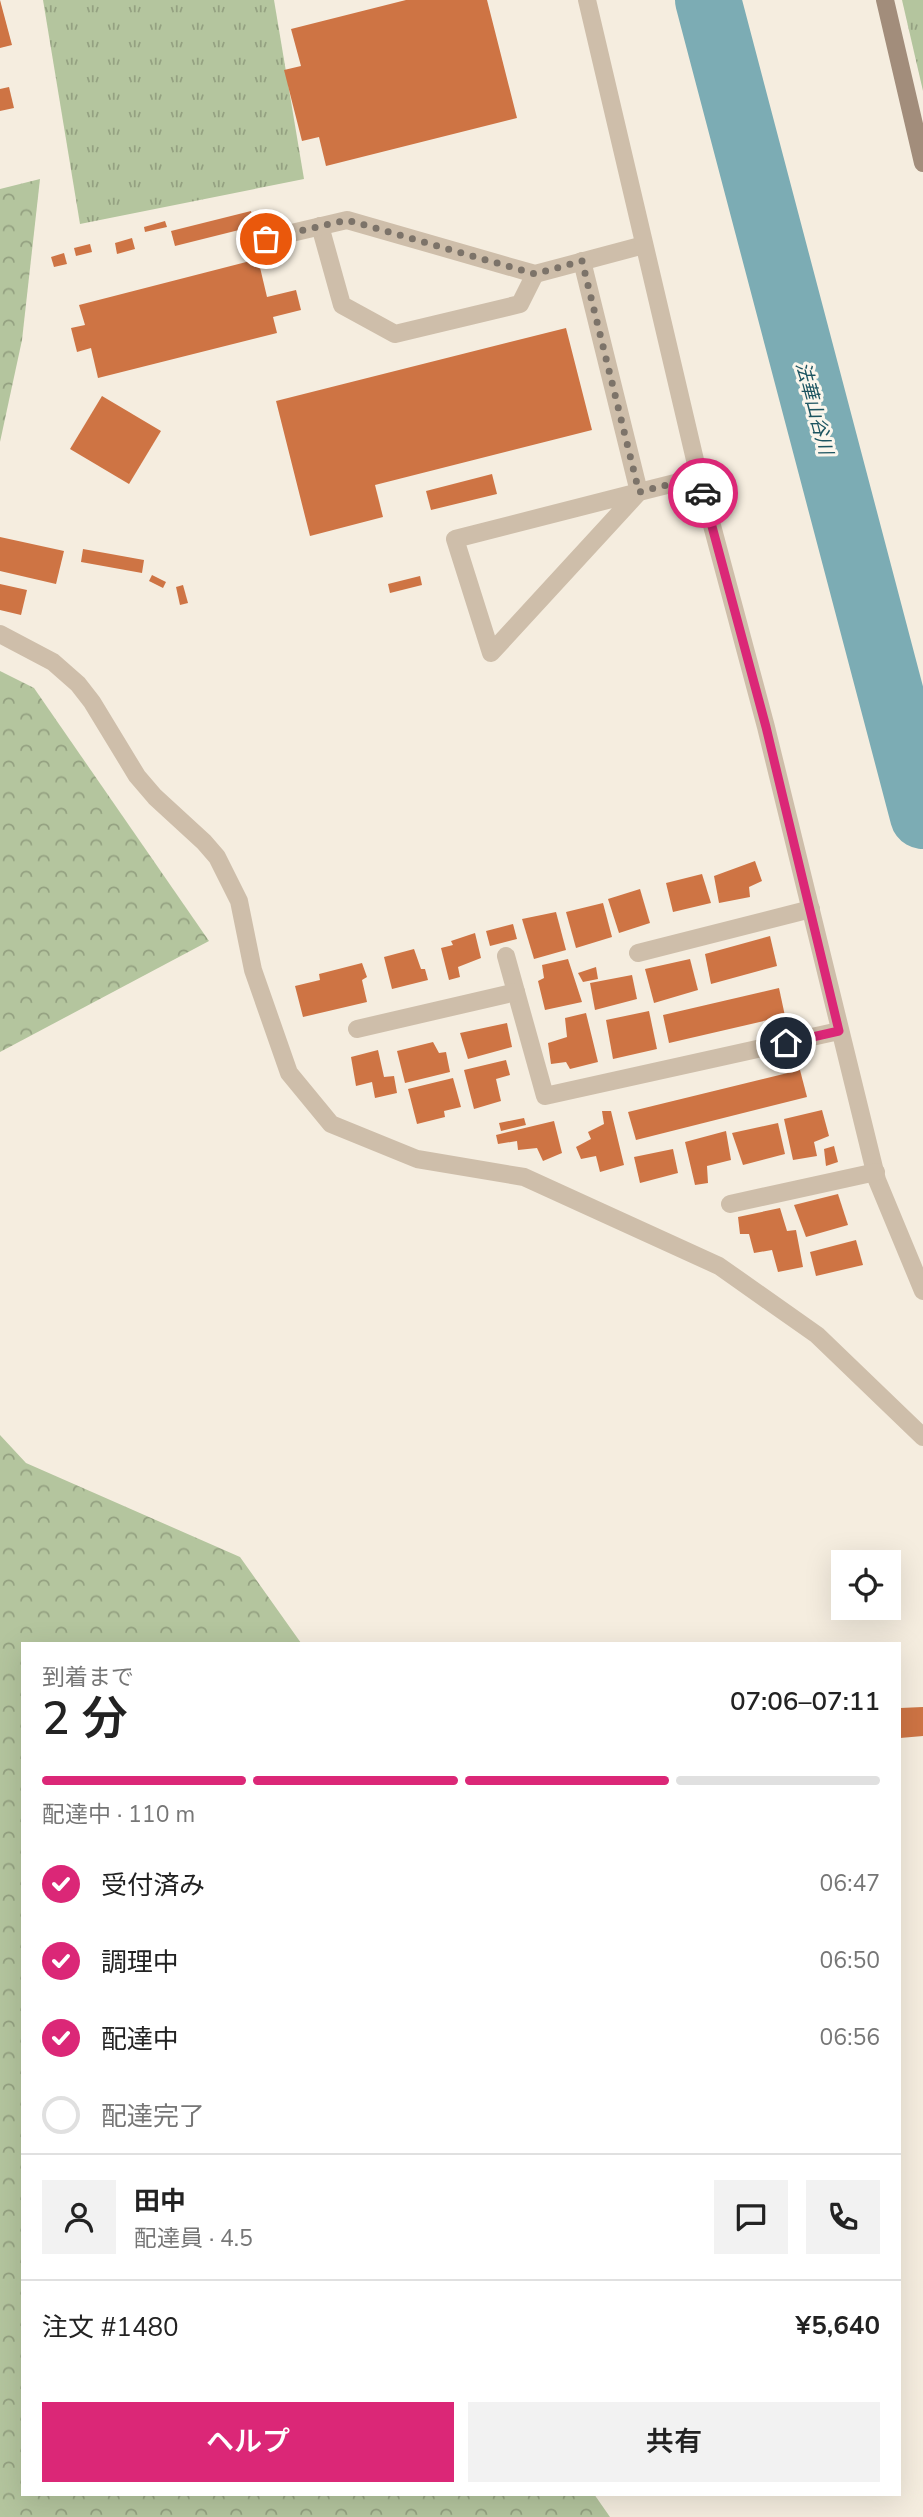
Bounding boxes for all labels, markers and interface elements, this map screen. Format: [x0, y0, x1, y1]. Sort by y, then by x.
pin [236, 209, 296, 269]
icon: bag [247, 220, 285, 258]
water label: 法華山谷川 [789, 359, 839, 459]
courier [668, 458, 738, 528]
icon: car [684, 474, 722, 512]
pin [756, 1013, 816, 1073]
icon: home [767, 1024, 805, 1062]
map controls [831, 1550, 901, 1620]
button: locate [831, 1550, 901, 1620]
text: 到着まで [42, 1662, 134, 1693]
text: 07:06–07:11 [730, 1684, 880, 1719]
text: 2 分 [42, 1687, 128, 1750]
text: 配達中 · 110 m [42, 1799, 195, 1830]
icon: check [42, 1865, 80, 1903]
text: 受付済み [101, 1868, 205, 1903]
text: 06:47 [820, 1868, 880, 1899]
icon: check [42, 1942, 80, 1980]
text: 調理中 [101, 1945, 179, 1980]
text: 06:50 [820, 1945, 880, 1976]
icon: check [42, 2019, 80, 2057]
text: 配達中 [101, 2022, 179, 2057]
text: 06:56 [820, 2022, 880, 2053]
text: 配達完了 [101, 2099, 205, 2134]
button: person [42, 2180, 116, 2254]
button: chat [714, 2180, 788, 2254]
button: phone [806, 2180, 880, 2254]
text: 田中 [134, 2184, 186, 2219]
text: 配達員 · 4.5 [134, 2223, 253, 2254]
text: ¥5,640 [796, 2308, 880, 2343]
text: 注文 #1480 [42, 2310, 179, 2345]
button: ヘルプ [42, 2402, 454, 2482]
button: 共有 [468, 2402, 880, 2482]

